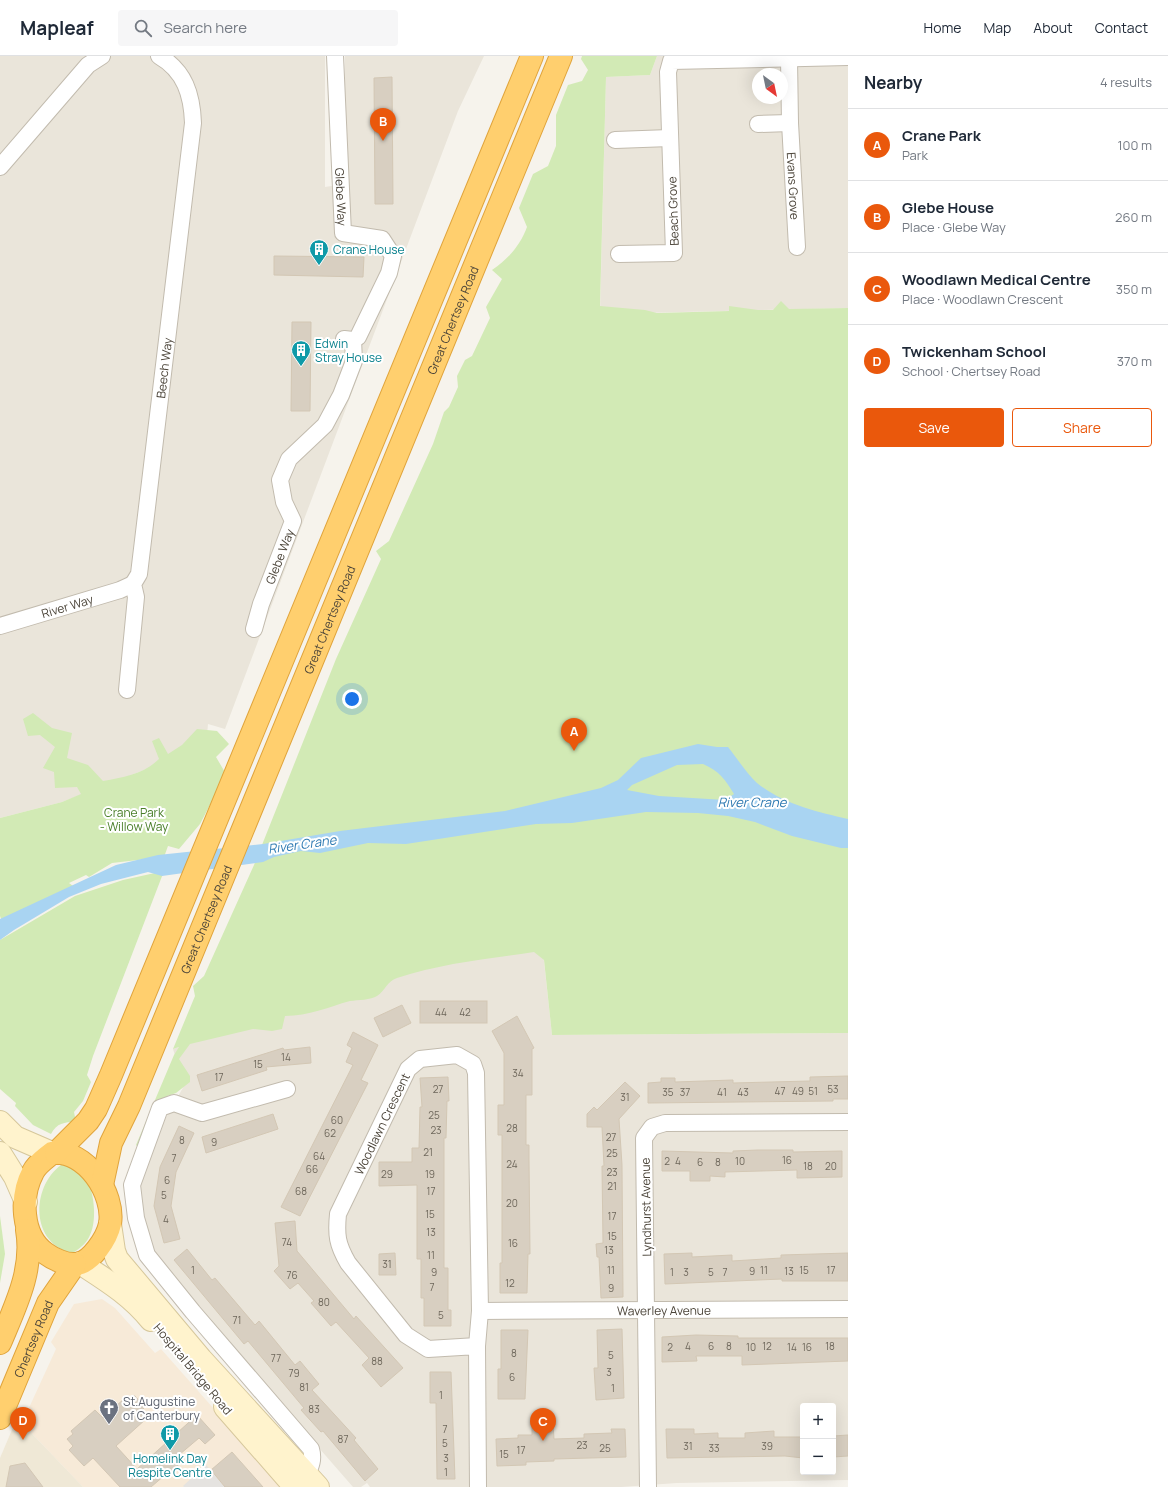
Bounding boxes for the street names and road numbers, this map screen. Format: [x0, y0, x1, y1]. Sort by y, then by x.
street label: Evans Grove [783, 152, 804, 220]
street label: Glebe Way [332, 167, 351, 227]
street label: Beach Grove [663, 176, 683, 246]
street label: Great Chertsey Road [422, 263, 482, 377]
street label: Beech Way [152, 336, 176, 399]
street label: Glebe Way [261, 526, 298, 587]
street label: Great Chertsey Road [299, 563, 359, 676]
street label: River Way [39, 590, 96, 622]
street label: Great Chertsey Road [176, 862, 236, 976]
street label: Woodlawn Crescent [350, 1070, 414, 1178]
street label: Lyndhurst Avenue [637, 1157, 655, 1257]
street label: Chertsey Road [9, 1297, 57, 1380]
street label: Waverley Avenue [617, 1301, 711, 1319]
street label: Hospital Bridge Road [150, 1320, 236, 1418]

